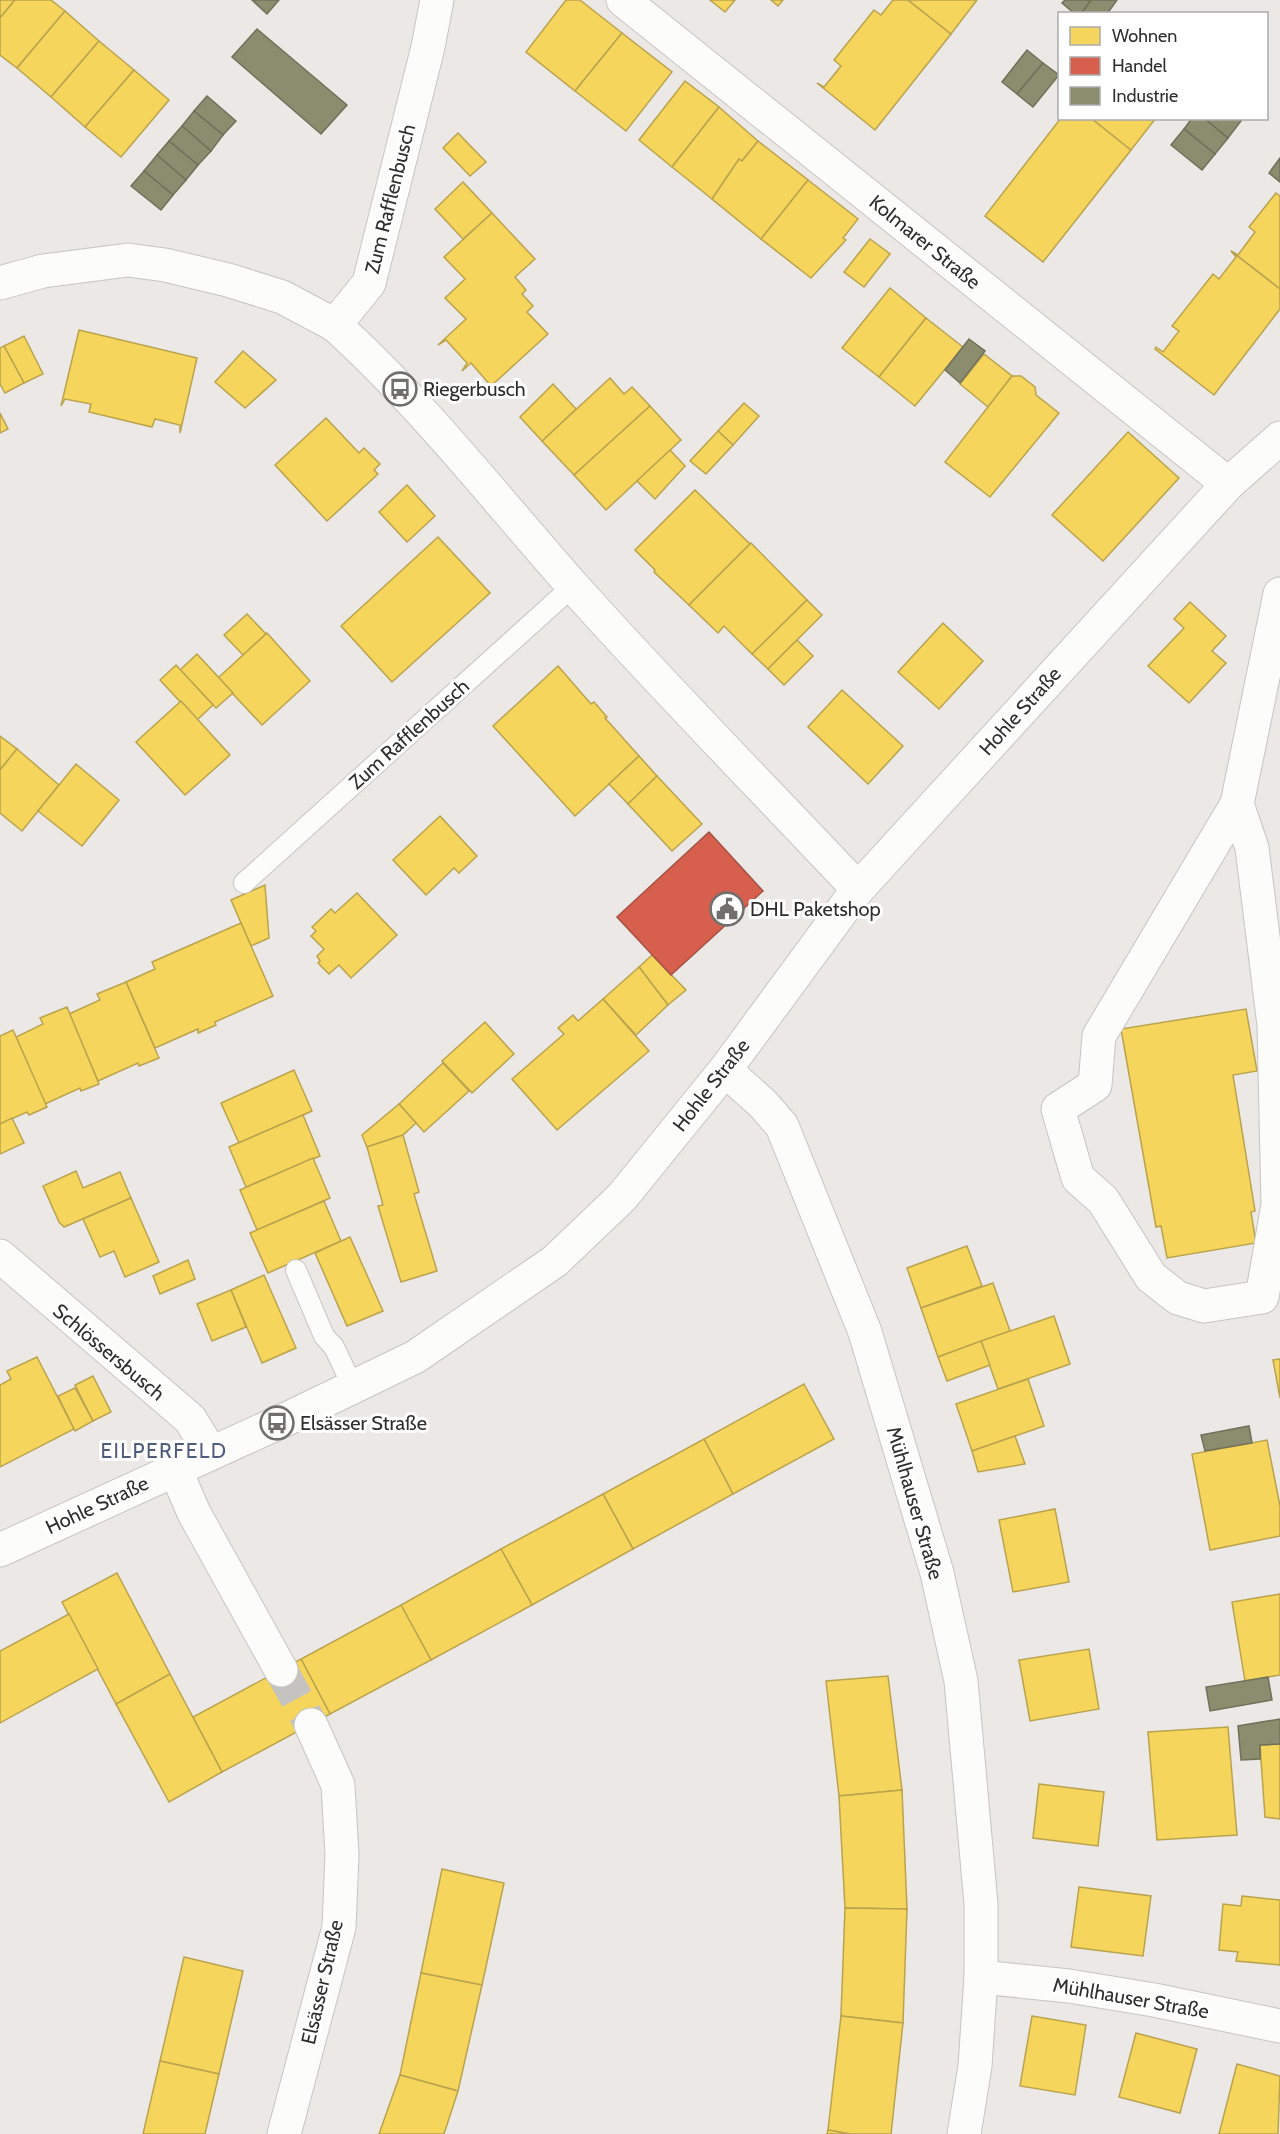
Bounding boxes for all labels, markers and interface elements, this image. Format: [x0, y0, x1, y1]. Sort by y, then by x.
legend [1058, 12, 1268, 120]
text: Wohnen [1112, 25, 1177, 47]
text: Handel [1112, 55, 1167, 77]
text: Industrie [1112, 85, 1178, 107]
street label: Zum Rafflenbusch [360, 122, 420, 276]
street label: Kolmarer Straße [865, 190, 985, 294]
bus stop icon: Riegerbusch [382, 371, 418, 407]
place label: Riegerbusch [423, 377, 526, 401]
street label: Hohle Straße [974, 662, 1066, 760]
street label: Zum Rafflenbusch [344, 674, 474, 794]
public building icon: DHL Paketshop [709, 891, 745, 927]
place label: DHL Paketshop [750, 897, 881, 921]
street label: Hohle Straße [667, 1034, 755, 1136]
street label: Schlössersbusch [48, 1298, 170, 1406]
bus stop icon: Elsässer Straße [259, 1405, 295, 1441]
place label: Elsässer Straße [300, 1411, 427, 1435]
street label: Mühlhauser Straße [882, 1424, 948, 1582]
district label: EILPERFELD [100, 1438, 228, 1463]
street label: Hohle Straße [42, 1471, 152, 1539]
street label: Elsässer Straße [296, 1917, 348, 2047]
street label: Mühlhauser Straße [1051, 1972, 1211, 2024]

